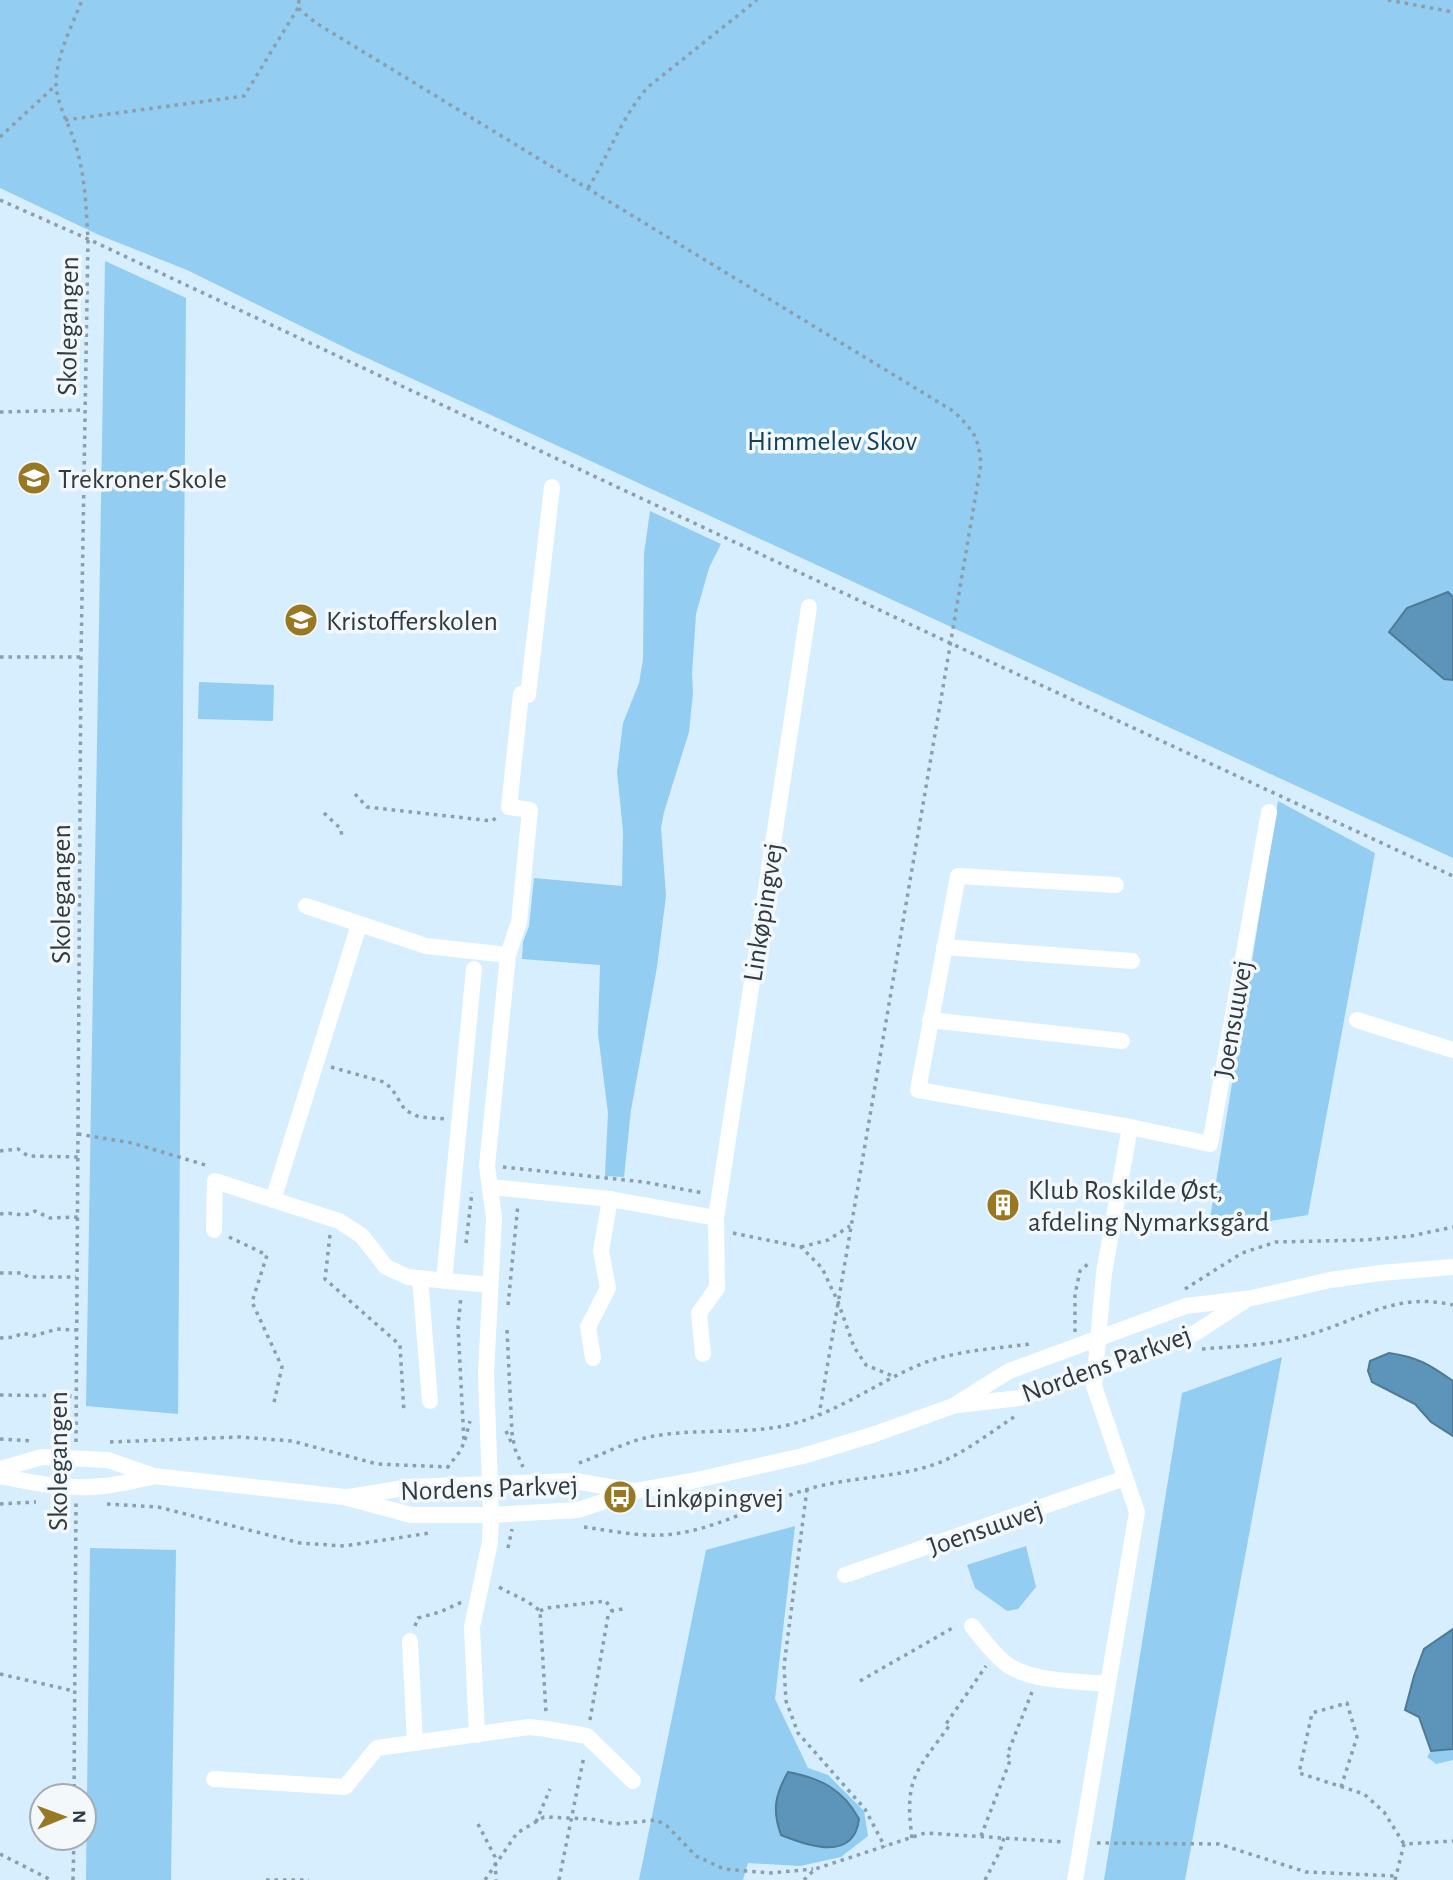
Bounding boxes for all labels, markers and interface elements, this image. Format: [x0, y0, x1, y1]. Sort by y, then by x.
street label: Skolegangen [54, 256, 84, 396]
park label: Himmelev Skov [747, 428, 917, 456]
school or university icon: Trekroner Skole [15, 459, 53, 497]
place label: Trekroner Skole [58, 466, 227, 494]
school or university icon: Kristofferskolen [282, 601, 320, 639]
place label: Kristofferskolen [326, 608, 498, 636]
street label: Skolegangen [48, 824, 76, 964]
street label: Linkøpingvej [739, 841, 789, 984]
street label: Joensuuvej [1210, 958, 1258, 1081]
place label: Klub Roskilde Øst, afdeling Nymarksgård [1028, 1177, 1269, 1237]
building icon: Klub Roskilde Øst, afdeling Nymarksgård [984, 1186, 1022, 1224]
street label: Nordens Parkvej [1018, 1321, 1195, 1408]
street label: Skolegangen [45, 1391, 73, 1531]
street label: Nordens Parkvej [400, 1472, 579, 1506]
bus stop icon: Linkøpingvej [601, 1478, 639, 1516]
place label: Linkøpingvej [644, 1485, 784, 1513]
street label: Joensuuvej [925, 1496, 1047, 1562]
north arrow [28, 1782, 98, 1852]
text: N [69, 1810, 88, 1824]

